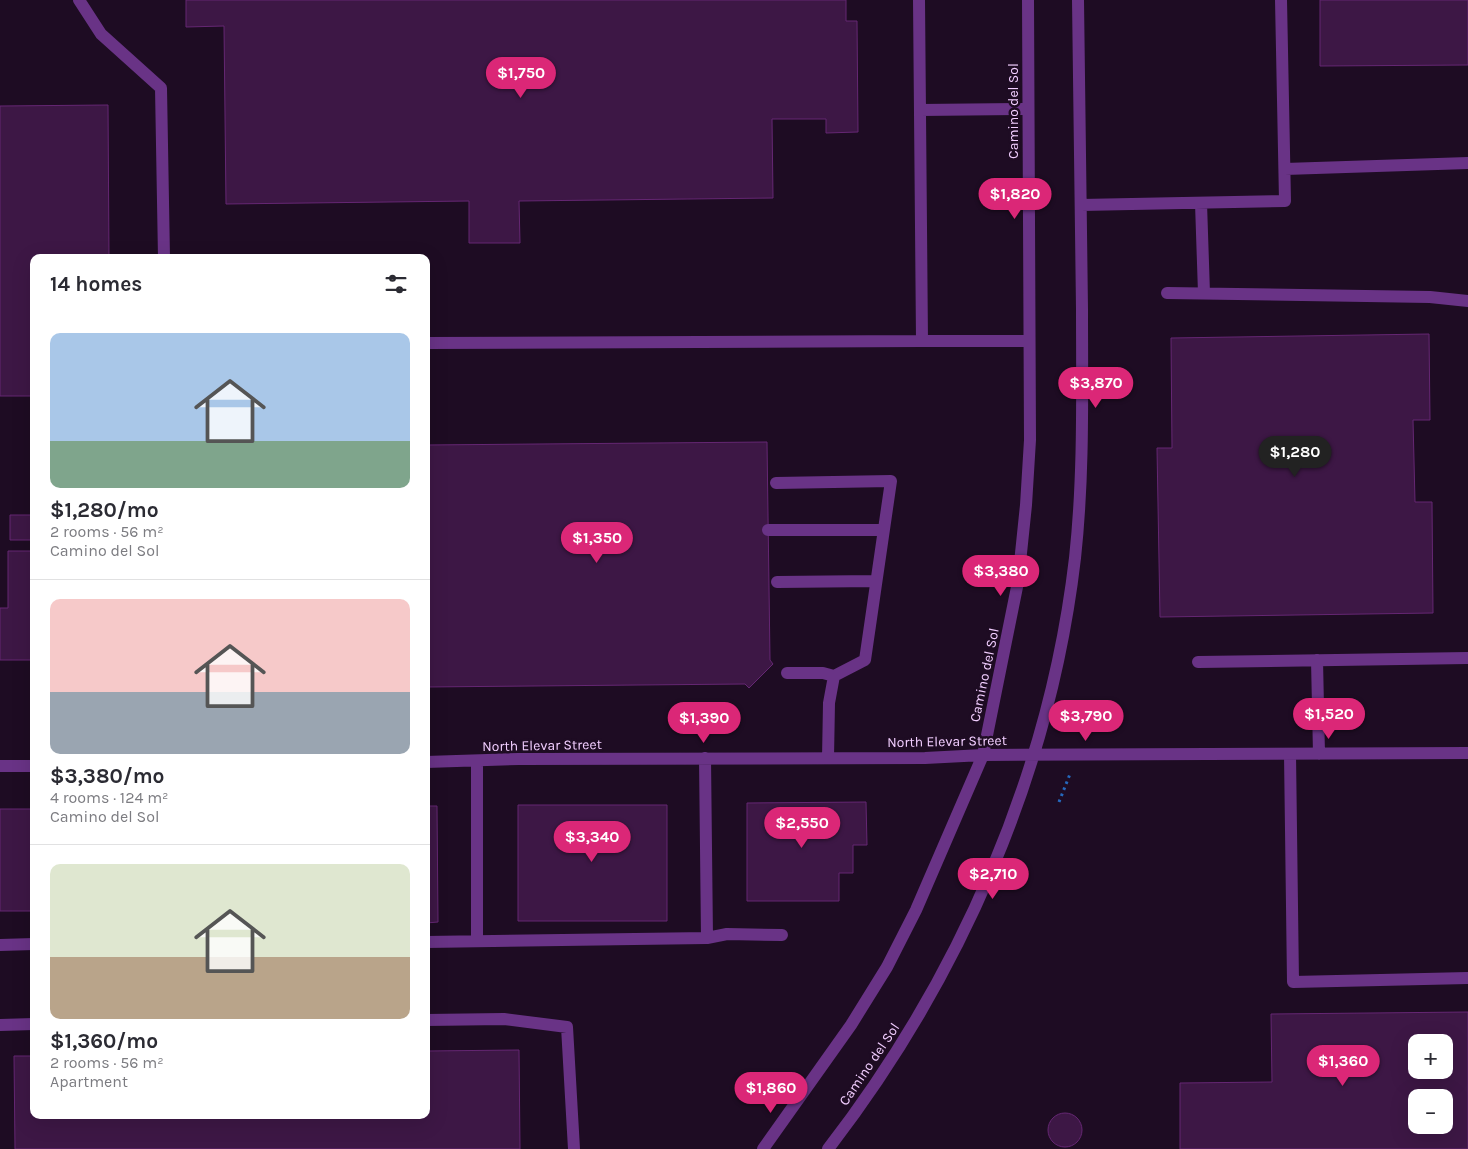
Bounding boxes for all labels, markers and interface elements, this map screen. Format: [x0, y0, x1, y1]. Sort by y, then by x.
pin: $1,750 [480, 56, 562, 99]
text: $1,750 [497, 63, 545, 82]
street label: Camino del Sol [1005, 63, 1022, 159]
pin: $1,820 [974, 178, 1056, 220]
text: $1,820 [990, 184, 1040, 203]
icon: filters [382, 270, 410, 298]
text: 14 homes [50, 272, 142, 296]
icon: home [185, 366, 275, 456]
pin: $3,870 [1055, 366, 1137, 409]
text: $3,870 [1069, 373, 1123, 392]
pin: $1,280 [1254, 436, 1336, 478]
text: $1,280 [1270, 442, 1320, 461]
text: $1,280/mo [50, 498, 159, 522]
text: 2 rooms · 56 m² [50, 522, 164, 541]
pin: $1,350 [556, 522, 638, 564]
text: $1,350 [572, 528, 622, 547]
text: Camino del Sol [50, 541, 159, 560]
pin: $3,380 [960, 554, 1042, 597]
text: $3,380 [973, 561, 1029, 580]
street label: Camino del Sol [966, 627, 1003, 724]
icon: home [185, 631, 275, 721]
pin: $1,520 [1288, 698, 1370, 740]
pin: $3,790 [1045, 700, 1127, 742]
pin: $1,390 [663, 702, 745, 744]
text: $1,520 [1304, 704, 1354, 723]
text: $3,790 [1060, 706, 1112, 725]
text: $1,390 [679, 708, 729, 727]
street label: North Elevar Street [887, 732, 1007, 751]
street label: North Elevar Street [482, 736, 602, 755]
text: $3,380/mo [50, 764, 164, 788]
text: 4 rooms · 124 m² [50, 788, 169, 807]
pin: $2,550 [761, 806, 843, 849]
text: Camino del Sol [50, 807, 159, 826]
text: $2,550 [775, 813, 829, 832]
pin: $3,340 [551, 820, 633, 863]
text: $3,340 [565, 827, 619, 846]
pin: $2,710 [952, 858, 1034, 900]
text: $2,710 [969, 864, 1017, 883]
icon: home [185, 896, 275, 986]
street label: Camino del Sol [836, 1020, 903, 1109]
text: $1,360/mo [50, 1029, 158, 1053]
map controls [1408, 1034, 1453, 1134]
button: + [1408, 1034, 1453, 1079]
pin: $1,360 [1302, 1044, 1384, 1087]
text: $1,360 [1318, 1051, 1368, 1070]
text: 2 rooms · 56 m² [50, 1053, 164, 1072]
text: Apartment [50, 1072, 128, 1091]
pin: $1,860 [730, 1072, 812, 1114]
text: $1,860 [746, 1078, 796, 1097]
button: − [1408, 1089, 1453, 1134]

